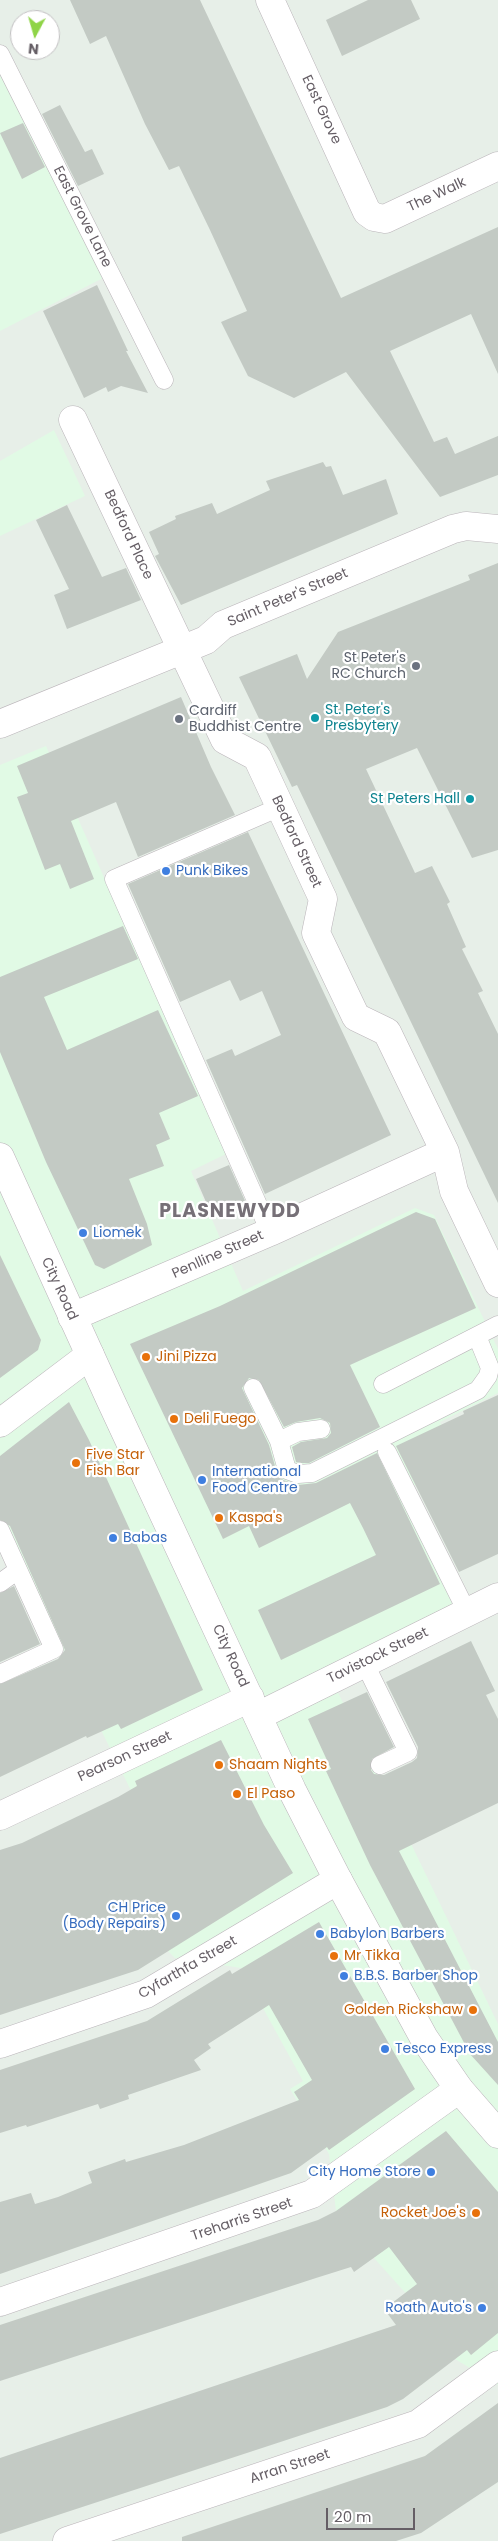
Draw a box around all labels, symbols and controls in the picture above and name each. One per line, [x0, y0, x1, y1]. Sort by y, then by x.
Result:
north arrow [10, 10, 60, 60]
text: N [27, 38, 40, 59]
street label: East Grove [298, 73, 344, 147]
street label: East Grove Lane [49, 164, 115, 270]
street label: The Walk [405, 174, 469, 216]
street label: Bedford Place [100, 488, 156, 582]
street label: Saint Peter's Street [225, 565, 351, 631]
place label: St Peter's RC Church [332, 650, 406, 682]
marker: St Peter's RC Church [410, 660, 422, 672]
place label: St. Peter's Presbytery [325, 702, 399, 734]
place label: Cardiff Buddhist Centre [189, 703, 301, 736]
marker: St. Peter's Presbytery [309, 712, 321, 724]
marker: Cardiff Buddhist Centre [173, 713, 185, 725]
place label: St Peters Hall [370, 791, 460, 807]
street label: Bedford Street [267, 793, 325, 891]
marker: St Peters Hall [464, 793, 476, 805]
place label: Punk Bikes [176, 863, 248, 879]
marker: Punk Bikes [160, 865, 172, 877]
district label: PLASNEWYDD [158, 1201, 302, 1223]
place label: Liomek [93, 1225, 142, 1241]
marker: Liomek [77, 1227, 89, 1239]
street label: Penlline Street [170, 1227, 266, 1283]
street label: City Road [37, 1255, 81, 1323]
place label: Jini Pizza [156, 1349, 217, 1365]
marker: Jini Pizza [140, 1351, 152, 1363]
place label: Deli Fuego [184, 1411, 256, 1427]
marker: Deli Fuego [168, 1413, 180, 1425]
place label: Five Star Fish Bar [86, 1447, 145, 1480]
marker: Five Star Fish Bar [70, 1457, 82, 1469]
place label: International Food Centre [212, 1464, 301, 1496]
marker: International Food Centre [196, 1474, 208, 1486]
place label: Kaspa's [229, 1510, 283, 1526]
marker: Kaspa's [213, 1512, 225, 1524]
place label: Babas [123, 1530, 167, 1546]
marker: Babas [107, 1532, 119, 1544]
street label: City Road [208, 1622, 252, 1690]
street label: Tavistock Street [325, 1624, 431, 1688]
street label: Pearson Street [75, 1728, 175, 1786]
place label: Shaam Nights [229, 1757, 327, 1773]
marker: Shaam Nights [213, 1759, 225, 1771]
place label: El Paso [247, 1786, 295, 1802]
marker: El Paso [231, 1788, 243, 1800]
place label: CH Price (Body Repairs) [63, 1900, 166, 1932]
marker: CH Price (Body Repairs) [170, 1910, 182, 1922]
place label: Babylon Barbers [330, 1926, 444, 1942]
marker: Babylon Barbers [314, 1928, 326, 1940]
street label: Cyfarthfa Street [136, 1933, 240, 2003]
place label: Mr Tikka [344, 1948, 400, 1964]
marker: Mr Tikka [328, 1950, 340, 1962]
place label: B.B.S. Barber Shop [354, 1968, 478, 1984]
marker: B.B.S. Barber Shop [338, 1970, 350, 1982]
place label: Golden Rickshaw [344, 2002, 463, 2018]
marker: Golden Rickshaw [467, 2004, 479, 2016]
place label: Tesco Express [395, 2041, 492, 2057]
marker: Tesco Express [379, 2043, 391, 2055]
place label: City Home Store [308, 2164, 421, 2180]
marker: City Home Store [425, 2166, 437, 2178]
street label: Treharris Street [189, 2195, 295, 2245]
place label: Rocket Joe's [381, 2205, 466, 2221]
marker: Rocket Joe's [470, 2207, 482, 2219]
place label: Roath Auto's [385, 2300, 472, 2316]
marker: Roath Auto's [476, 2302, 488, 2314]
street label: Arran Street [248, 2446, 332, 2488]
scale bar [328, 2498, 417, 2530]
text: 20 m [334, 2506, 372, 2527]

